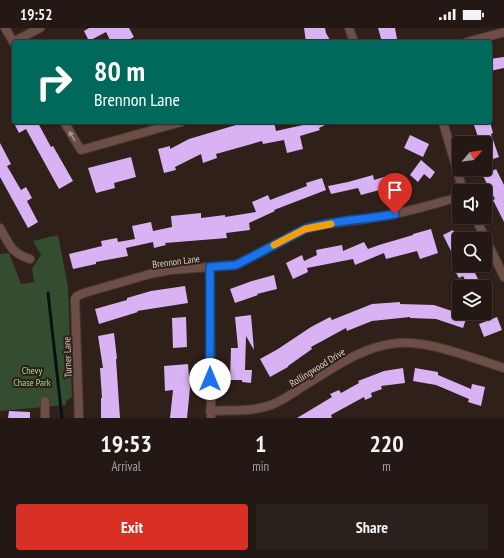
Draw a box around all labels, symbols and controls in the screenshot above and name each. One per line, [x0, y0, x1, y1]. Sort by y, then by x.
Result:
text: 19:52 [20, 5, 52, 24]
text: 80 m [94, 52, 145, 89]
icon: right [28, 56, 80, 108]
text: Brennon Lane [94, 88, 180, 111]
one-way arrow [69, 130, 76, 142]
north arrow [452, 136, 492, 176]
map controls [452, 136, 492, 320]
pin [378, 173, 412, 214]
icon: arrive [384, 179, 406, 201]
button: sound [452, 184, 492, 224]
button: search [452, 232, 492, 272]
street label: Brennon Lane [152, 252, 201, 271]
button: layers [452, 280, 492, 320]
street label: Turner Lane [60, 336, 75, 378]
street label: Rollingwood Drive [287, 345, 348, 390]
position arrow [189, 358, 231, 400]
park label: Chevy Chase Park [13, 364, 51, 389]
text: 19:53 [100, 428, 152, 459]
text: 1 [255, 428, 266, 459]
text: 220 [369, 428, 404, 459]
text: Arrival [111, 458, 141, 475]
text: min [252, 458, 269, 475]
text: m [382, 458, 391, 475]
button: Exit [16, 504, 248, 550]
button: Share [256, 504, 488, 550]

